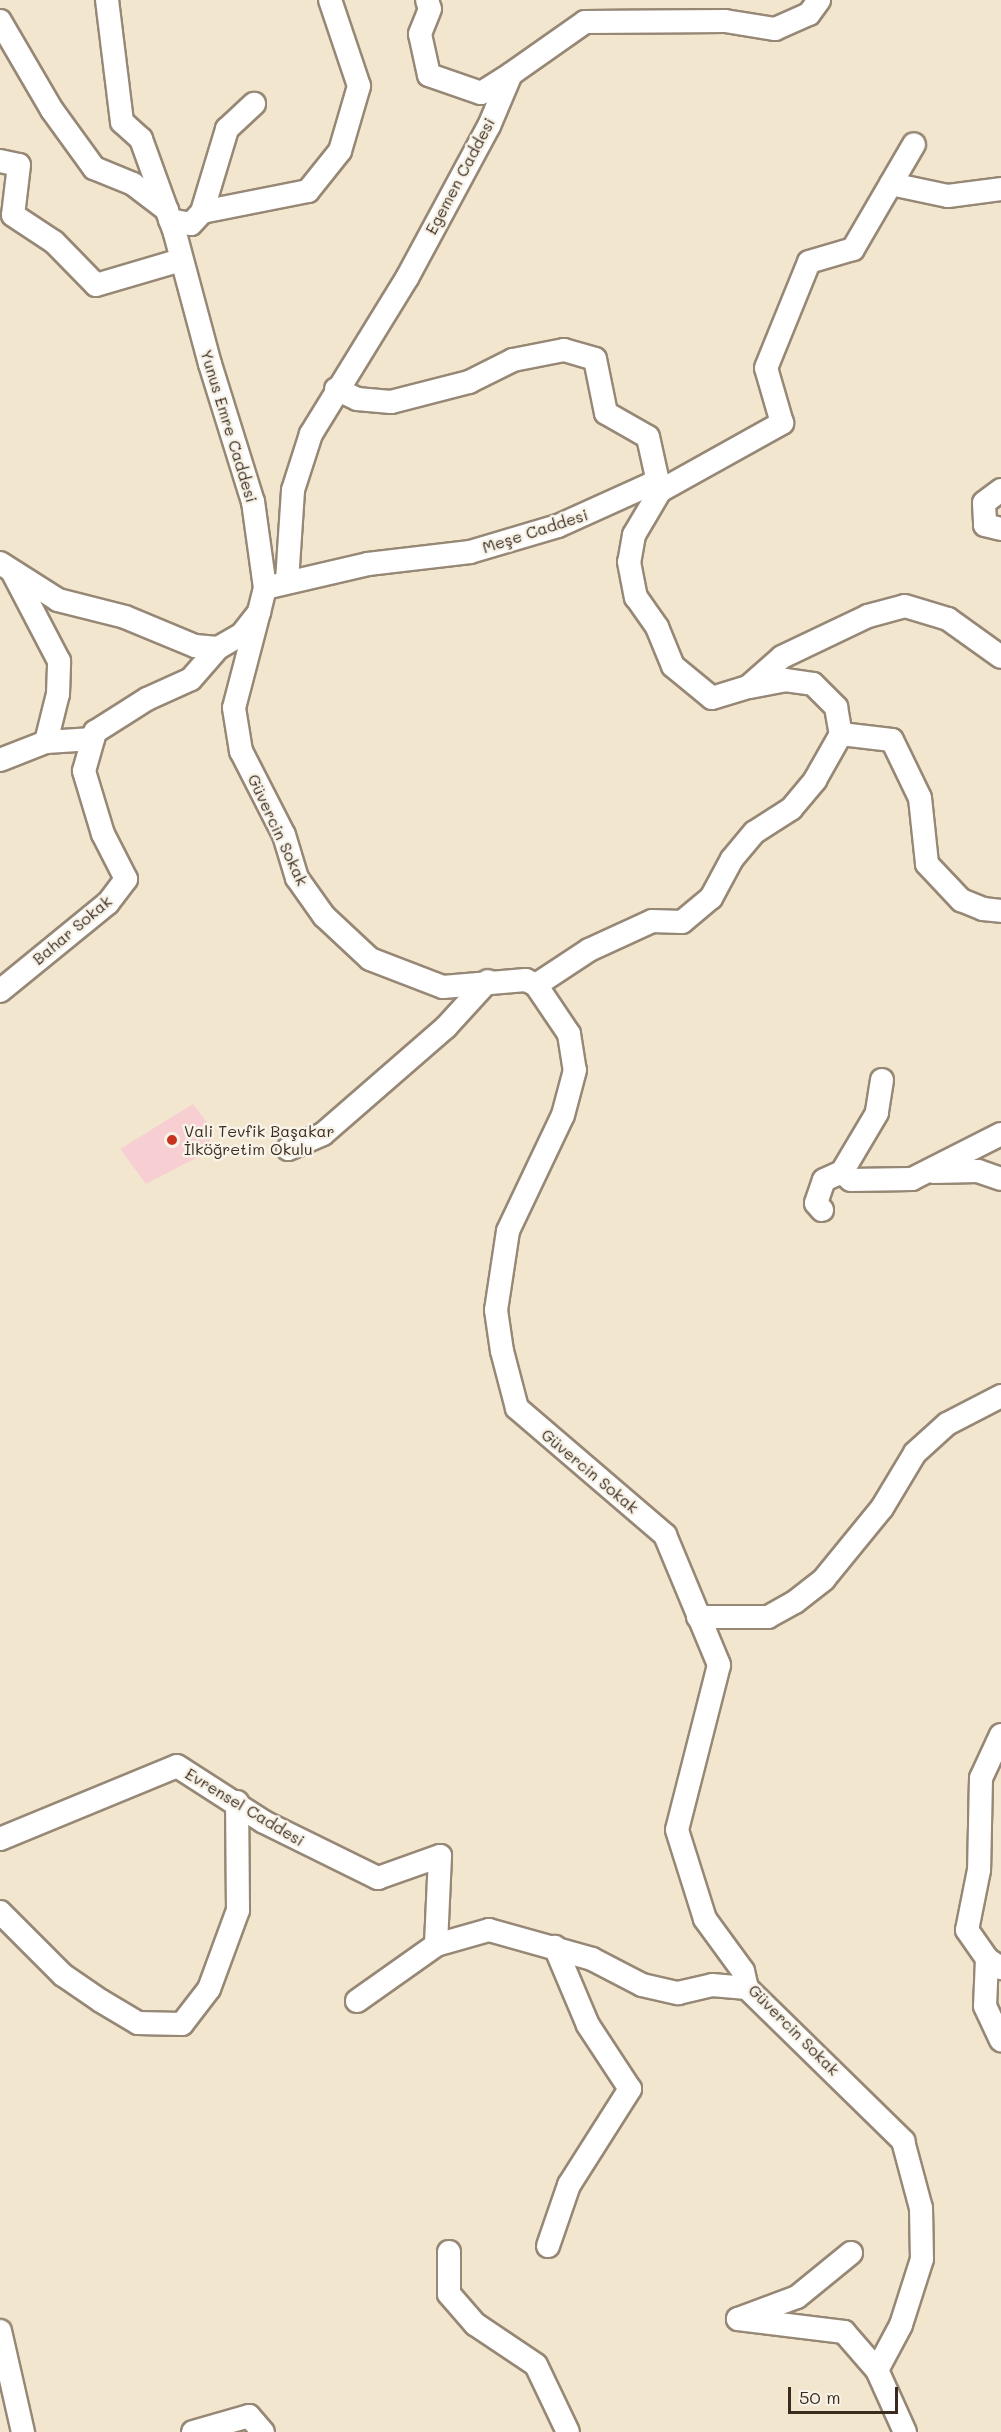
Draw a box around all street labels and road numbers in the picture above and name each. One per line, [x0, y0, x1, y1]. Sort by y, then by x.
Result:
street label: Egemen Caddesi [421, 114, 499, 238]
street label: Yunus Emre Caddesi [197, 347, 261, 505]
street label: Meşe Caddesi [480, 505, 590, 557]
street label: Güvercin Sokak [244, 771, 312, 889]
street label: Bahar Sokak [28, 891, 116, 969]
street label: Güvercin Sokak [538, 1425, 642, 1517]
street label: Evrensel Caddesi [182, 1764, 308, 1850]
street label: Güvercin Sokak [745, 1981, 843, 2079]

